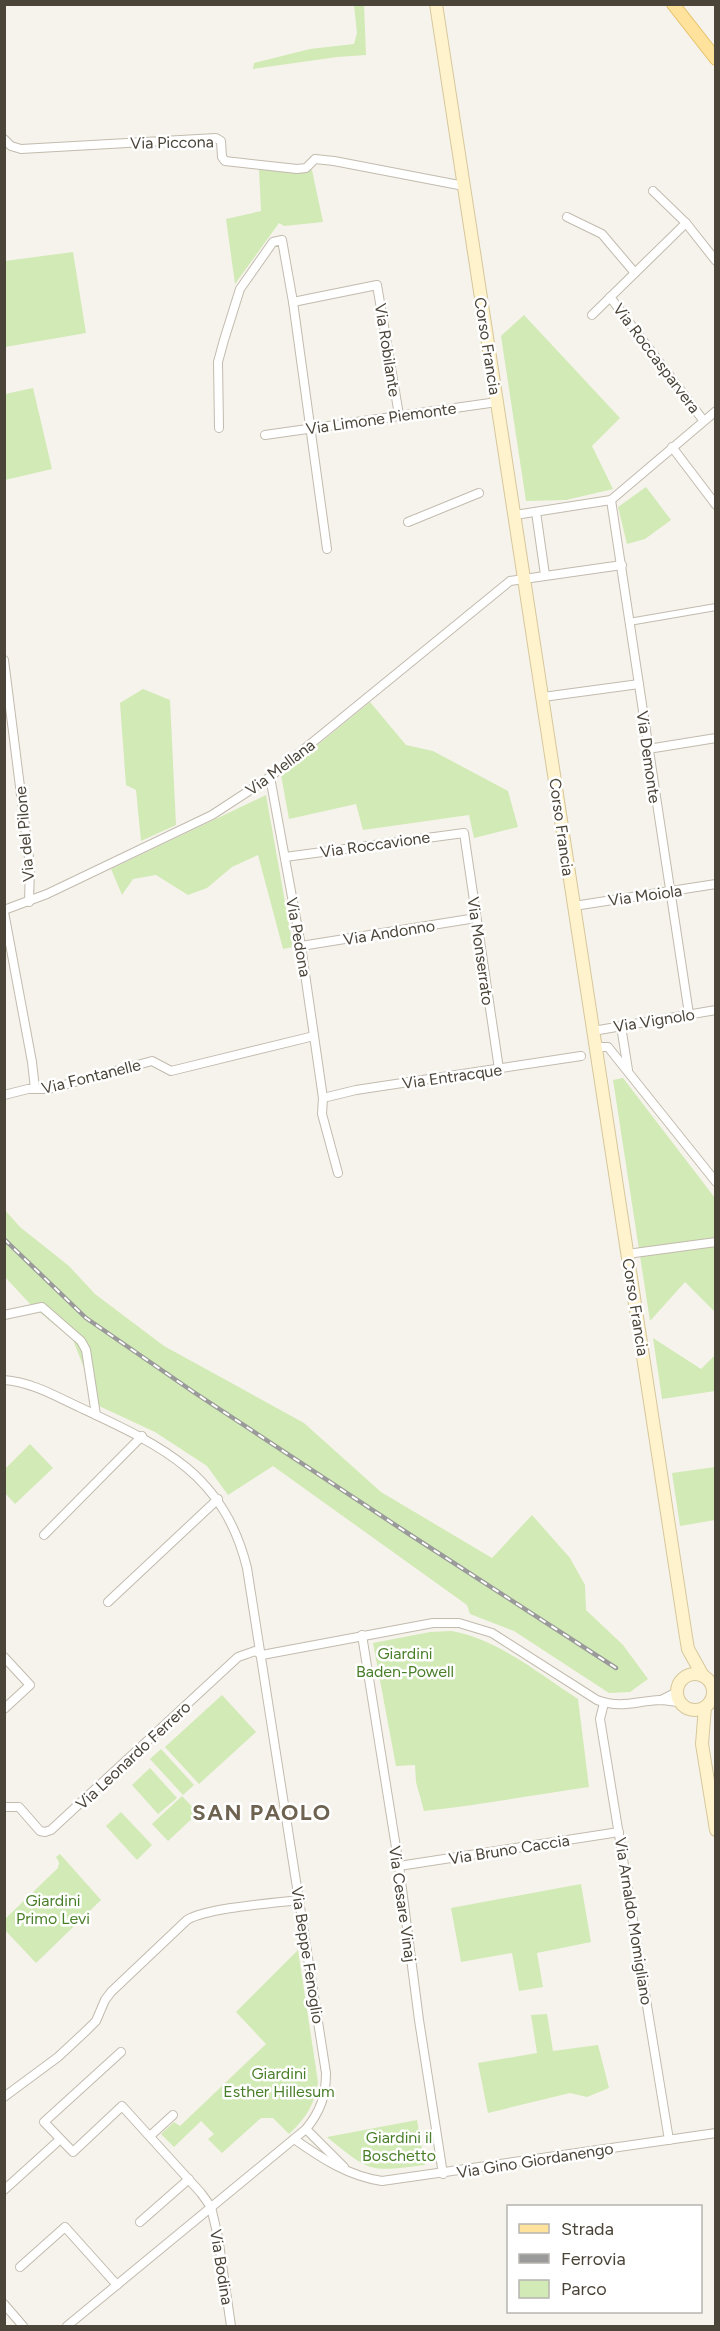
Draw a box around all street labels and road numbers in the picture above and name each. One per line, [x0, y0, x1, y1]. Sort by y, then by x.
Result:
street label: Via Piccona [130, 132, 214, 153]
street label: Corso Francia [470, 296, 505, 396]
street label: Via Roccasparvera [609, 300, 704, 417]
street label: Via Robilante [371, 302, 404, 399]
street label: Via Limone Piemonte [305, 398, 458, 438]
street label: Via Demonte [633, 710, 664, 805]
street label: Via Mellana [242, 735, 319, 800]
street label: Corso Francia [545, 777, 578, 877]
street label: Via del Pilone [11, 785, 38, 883]
street label: Via Roccavione [319, 827, 431, 862]
street label: Via Moiola [607, 881, 683, 910]
street label: Via Pedona [282, 896, 315, 978]
street label: Via Monserrato [464, 896, 498, 1006]
street label: Via Andonno [342, 916, 436, 949]
street label: Via Vignolo [612, 1005, 696, 1036]
street label: Via Fontanelle [40, 1055, 143, 1098]
street label: Via Entracque [401, 1060, 503, 1093]
street label: Corso Francia [618, 1257, 653, 1357]
street label: Via Leonardo Ferrero [72, 1697, 195, 1813]
street label: Via Bruno Caccia [447, 1831, 571, 1868]
street label: Via Arnaldo Momigliano [611, 1836, 656, 2006]
street label: Via Cesare Vinaj [385, 1845, 420, 1963]
street label: Via Beppe Fenoglio [287, 1885, 328, 2025]
street label: Via Gino Giordanengo [455, 2139, 615, 2182]
street label: Via Bodina [206, 2228, 237, 2306]

